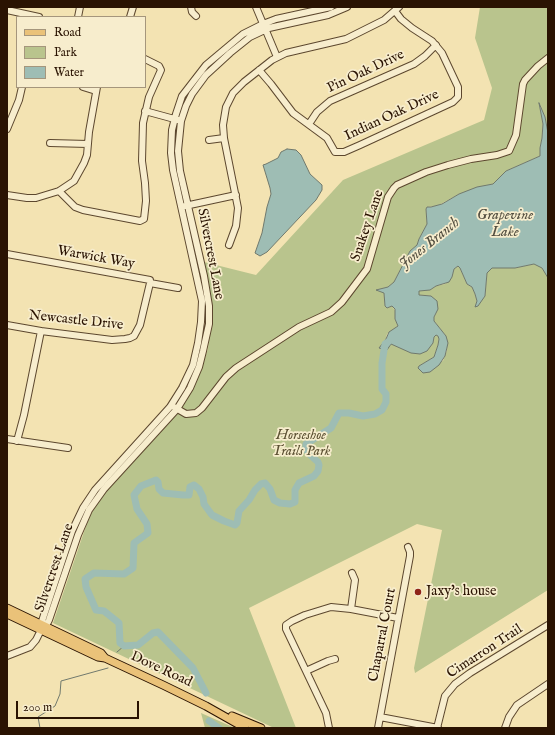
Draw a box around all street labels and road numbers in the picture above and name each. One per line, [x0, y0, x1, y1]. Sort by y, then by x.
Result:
street label: Pin Oak Drive [325, 47, 407, 97]
street label: Indian Oak Drive [342, 87, 442, 145]
street label: Snakey Lane [348, 188, 388, 264]
street label: Silvercrest Lane [193, 207, 227, 301]
street label: Warwick Way [56, 243, 136, 273]
street label: Newcastle Drive [28, 308, 124, 334]
street label: Silvercrest Lane [32, 522, 78, 614]
street label: Chaparral Court [366, 587, 400, 683]
street label: Cimarron Trail [444, 621, 526, 683]
street label: Dove Road [128, 648, 194, 692]

